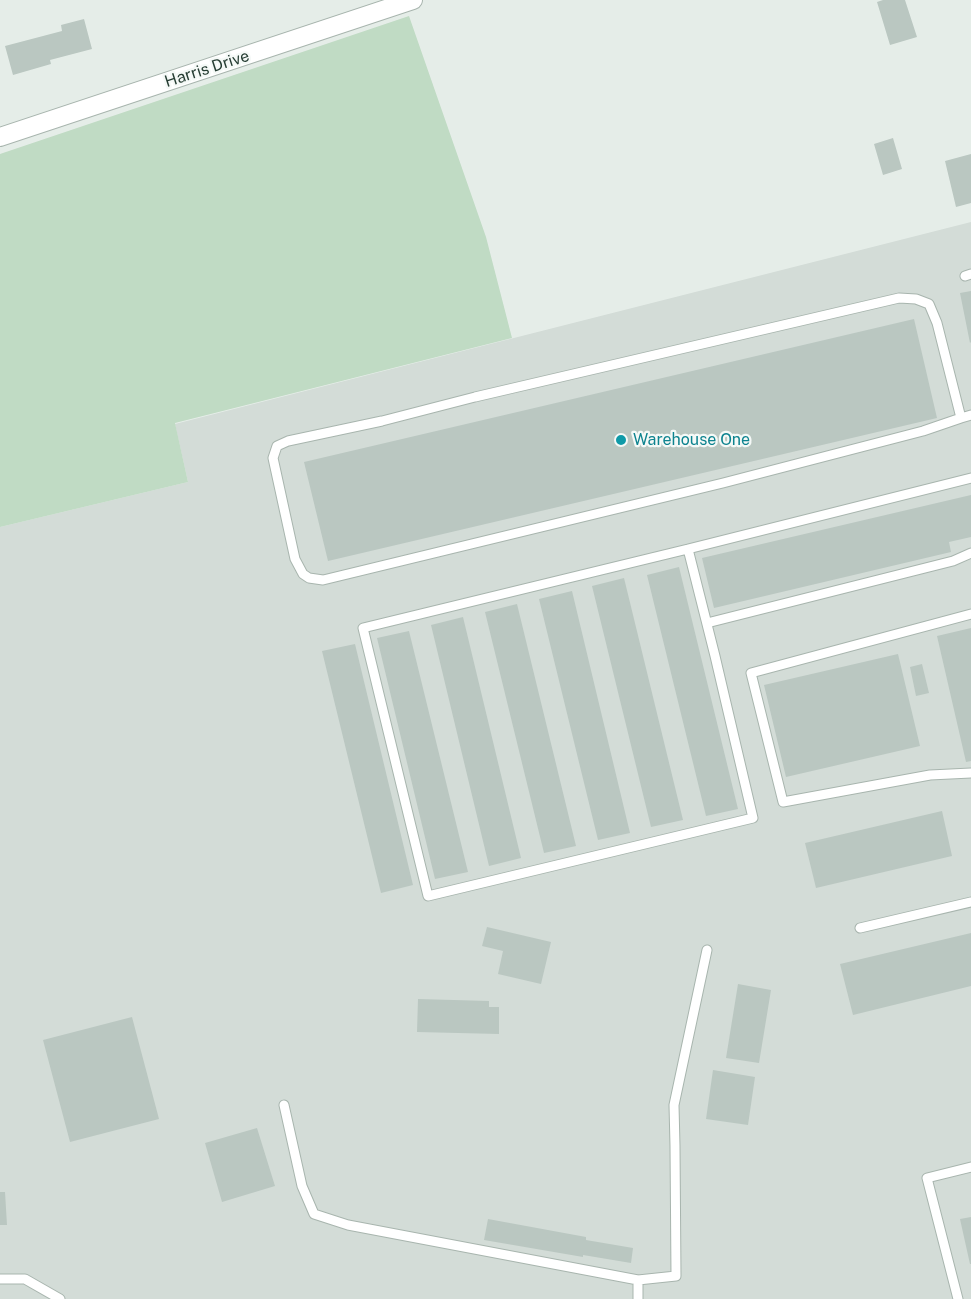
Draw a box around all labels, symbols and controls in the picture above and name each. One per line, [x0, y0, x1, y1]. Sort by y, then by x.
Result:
street label: Harris Drive [162, 46, 252, 92]
place label: Warehouse One [633, 430, 750, 450]
marker: Warehouse One [614, 433, 628, 447]

